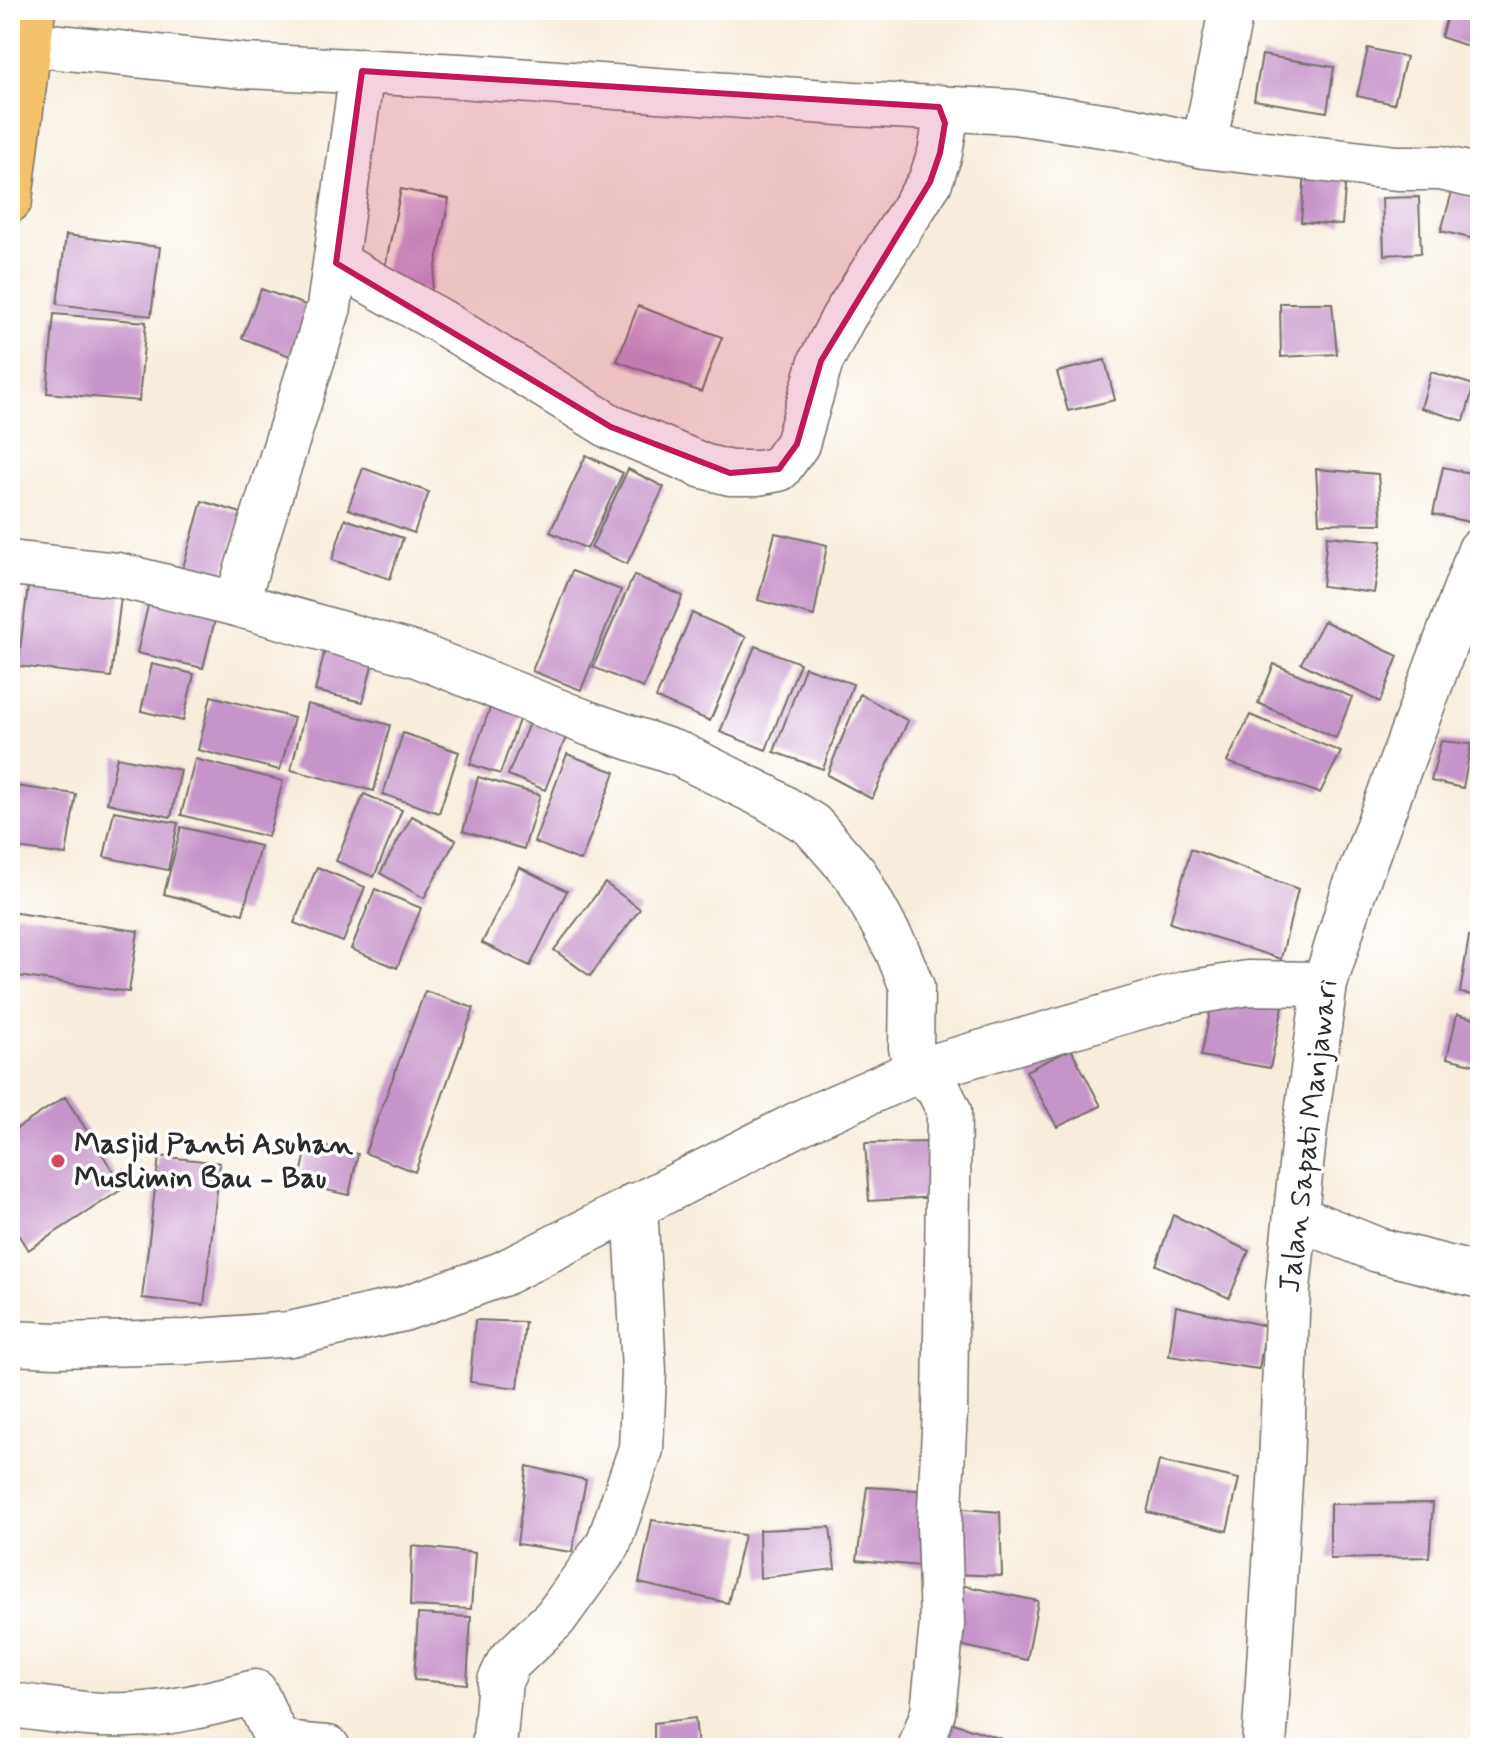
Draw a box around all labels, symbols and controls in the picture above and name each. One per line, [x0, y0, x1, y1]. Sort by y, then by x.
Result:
street label: Jalan Sapati Manjawari [1270, 977, 1348, 1295]
place label: Masjid Panti Asuhan Muslimin Bau - Bau [74, 1125, 353, 1198]
marker: Masjid Panti Asuhan Muslimin Bau - Bau [49, 1152, 67, 1170]

